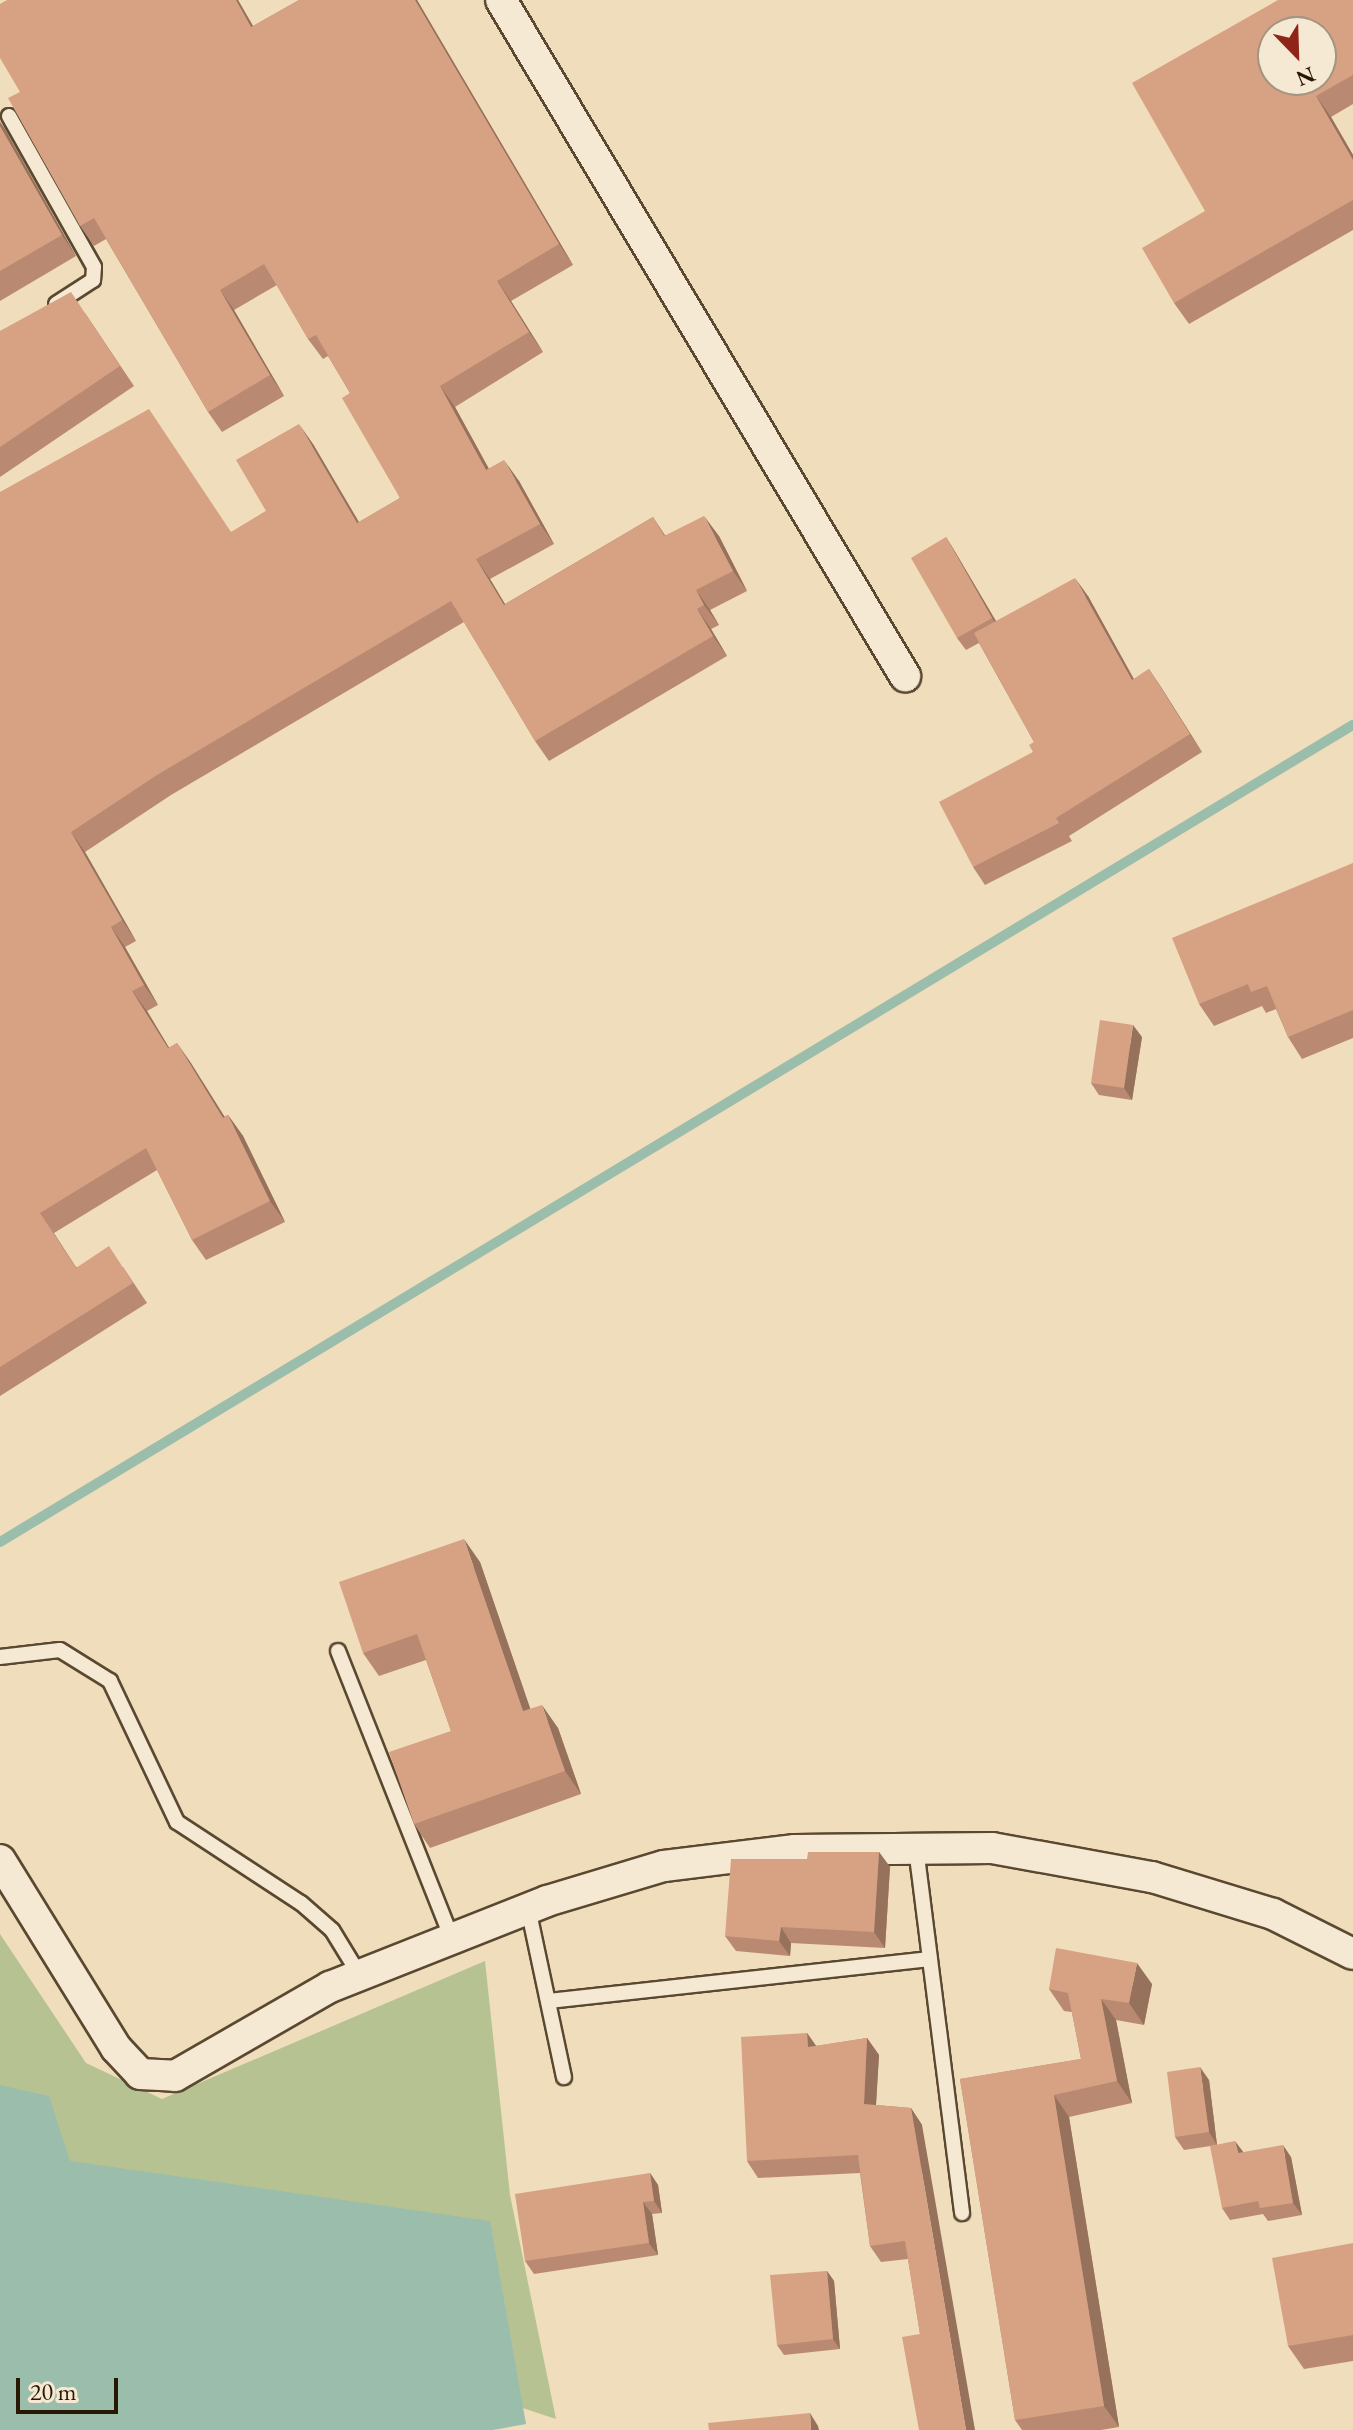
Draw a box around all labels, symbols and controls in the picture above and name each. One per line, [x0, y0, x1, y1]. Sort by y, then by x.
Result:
north arrow [1257, 16, 1337, 96]
text: N [1292, 60, 1320, 94]
scale bar [20, 2362, 122, 2412]
text: 20 m [30, 2376, 77, 2407]

